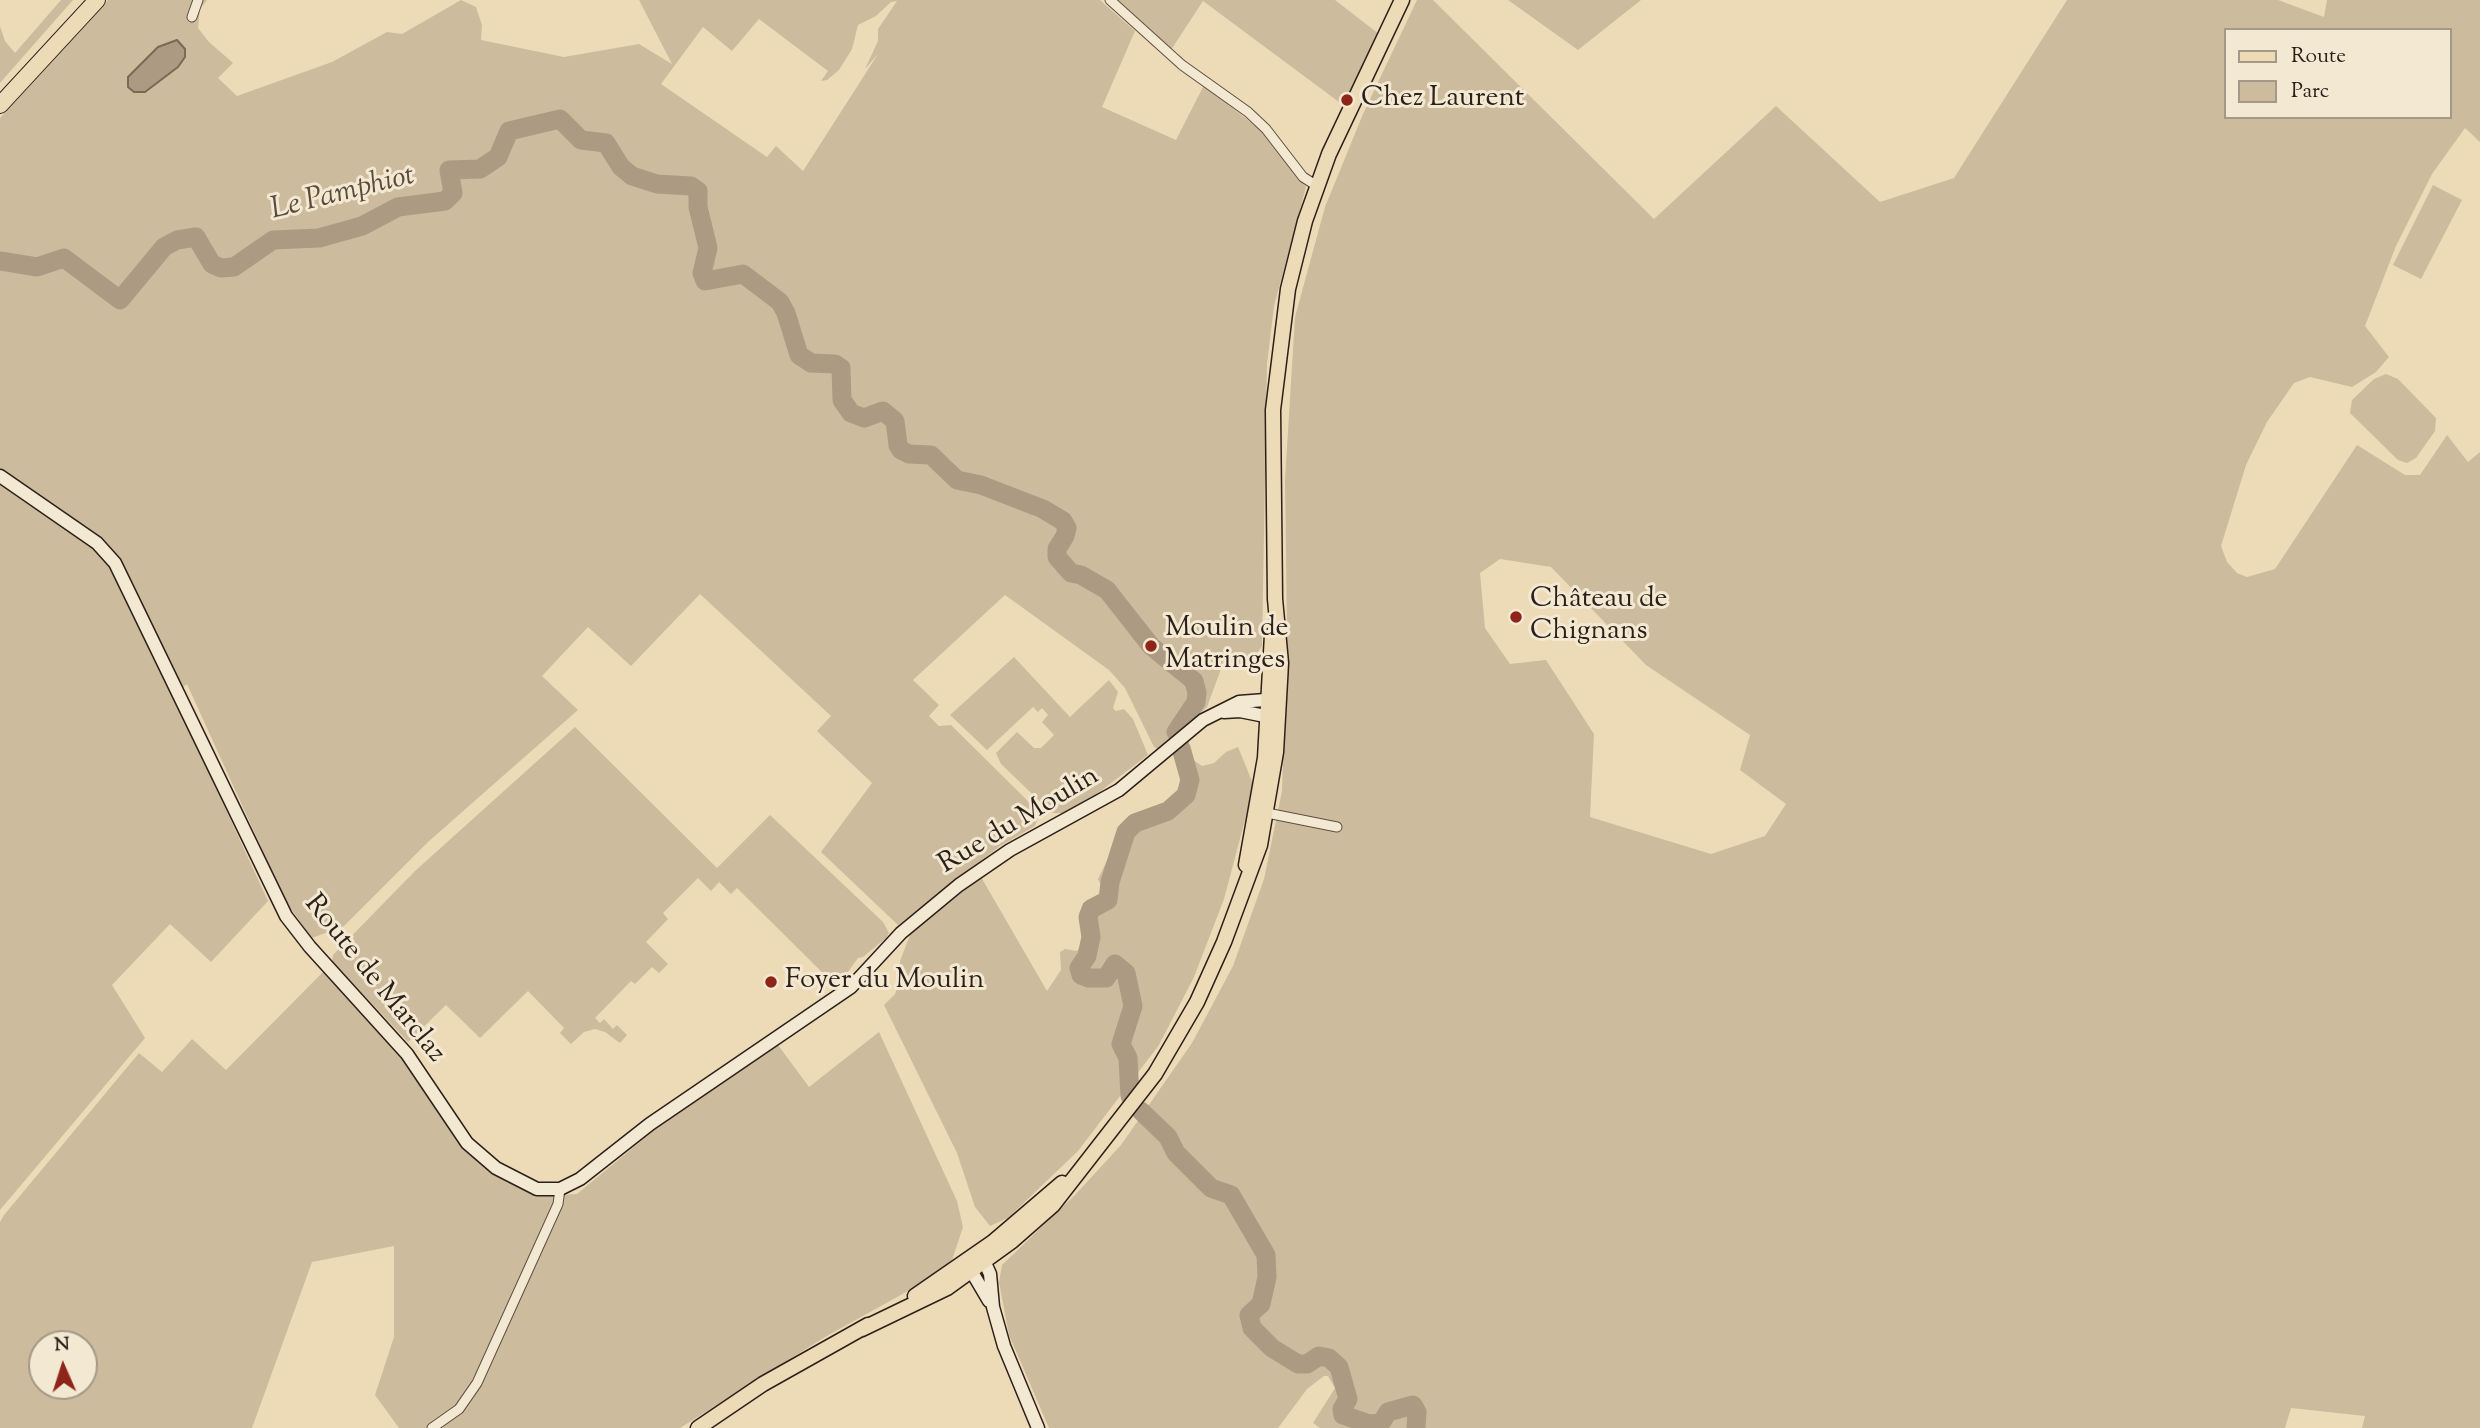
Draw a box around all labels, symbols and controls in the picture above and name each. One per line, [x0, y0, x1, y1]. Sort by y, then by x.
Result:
legend [2224, 28, 2452, 119]
text: Route [2291, 42, 2346, 72]
text: Parc [2291, 77, 2329, 107]
place label: Chez Laurent [1361, 83, 1524, 117]
marker: Chez Laurent [1339, 92, 1355, 108]
water label: Le Pamphiot [267, 160, 419, 230]
place label: Château de Chignans [1530, 584, 1667, 650]
marker: Château de Chignans [1508, 609, 1524, 625]
place label: Moulin de Matringes [1165, 613, 1289, 679]
marker: Moulin de Matringes [1143, 638, 1159, 654]
street label: Rue du Moulin [934, 761, 1106, 883]
street label: Route de Marclaz [295, 889, 451, 1071]
place label: Foyer du Moulin [785, 965, 984, 999]
marker: Foyer du Moulin [763, 974, 779, 990]
north arrow [28, 1330, 98, 1400]
text: N [54, 1332, 70, 1359]

